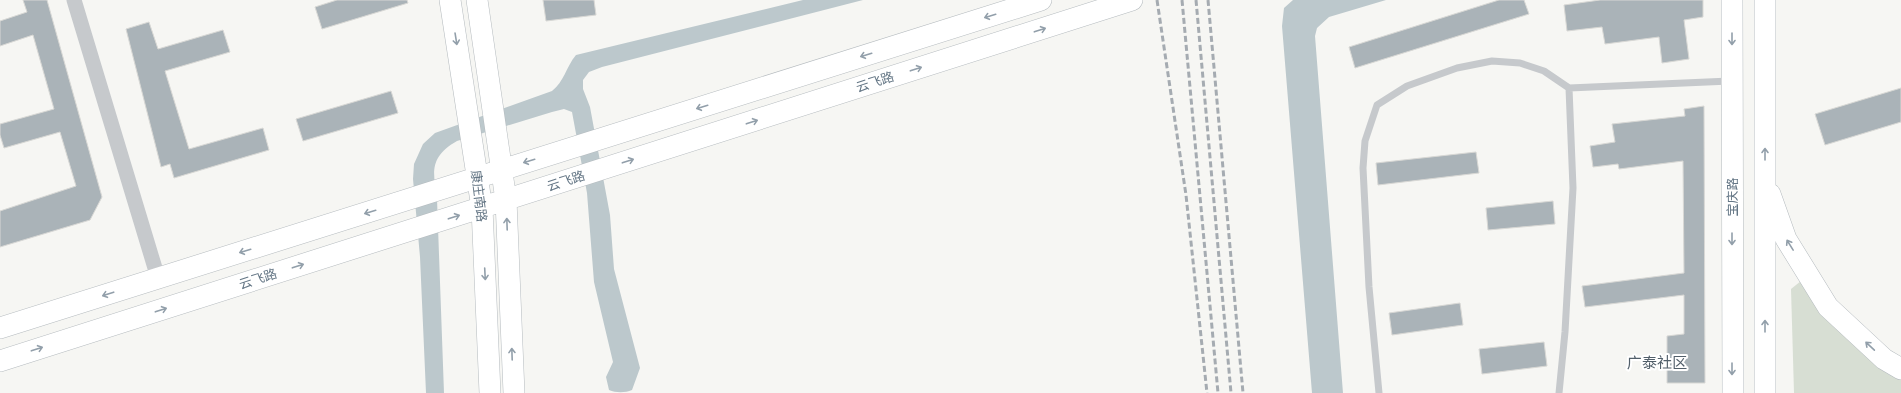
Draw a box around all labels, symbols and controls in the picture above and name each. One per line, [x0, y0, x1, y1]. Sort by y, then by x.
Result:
one-way arrow [984, 13, 997, 20]
one-way arrow [1033, 26, 1046, 33]
one-way arrow [452, 32, 460, 45]
one-way arrow [1728, 32, 1736, 45]
one-way arrow [860, 52, 873, 59]
one-way arrow [909, 65, 922, 72]
street label: 云飞路 [854, 69, 896, 95]
one-way arrow [696, 103, 708, 111]
one-way arrow [745, 118, 758, 125]
one-way arrow [1761, 148, 1769, 161]
one-way arrow [622, 157, 634, 165]
one-way arrow [523, 158, 536, 165]
street label: 云飞路 [545, 168, 587, 194]
street label: 康庄南路 [468, 169, 490, 223]
street label: 宝庆路 [1725, 177, 1740, 217]
one-way arrow [363, 209, 376, 216]
one-way arrow [447, 213, 460, 220]
one-way arrow [503, 218, 511, 231]
one-way arrow [1728, 232, 1736, 245]
one-way arrow [1785, 239, 1793, 251]
one-way arrow [239, 248, 252, 255]
one-way arrow [292, 262, 304, 270]
street label: 云飞路 [237, 266, 279, 292]
one-way arrow [481, 267, 488, 280]
one-way arrow [102, 291, 115, 298]
one-way arrow [154, 306, 167, 313]
one-way arrow [1761, 320, 1769, 333]
one-way arrow [1865, 341, 1875, 350]
one-way arrow [31, 345, 44, 352]
one-way arrow [508, 348, 516, 361]
district label: 广泰社区 [1627, 354, 1687, 372]
one-way arrow [1728, 362, 1736, 375]

